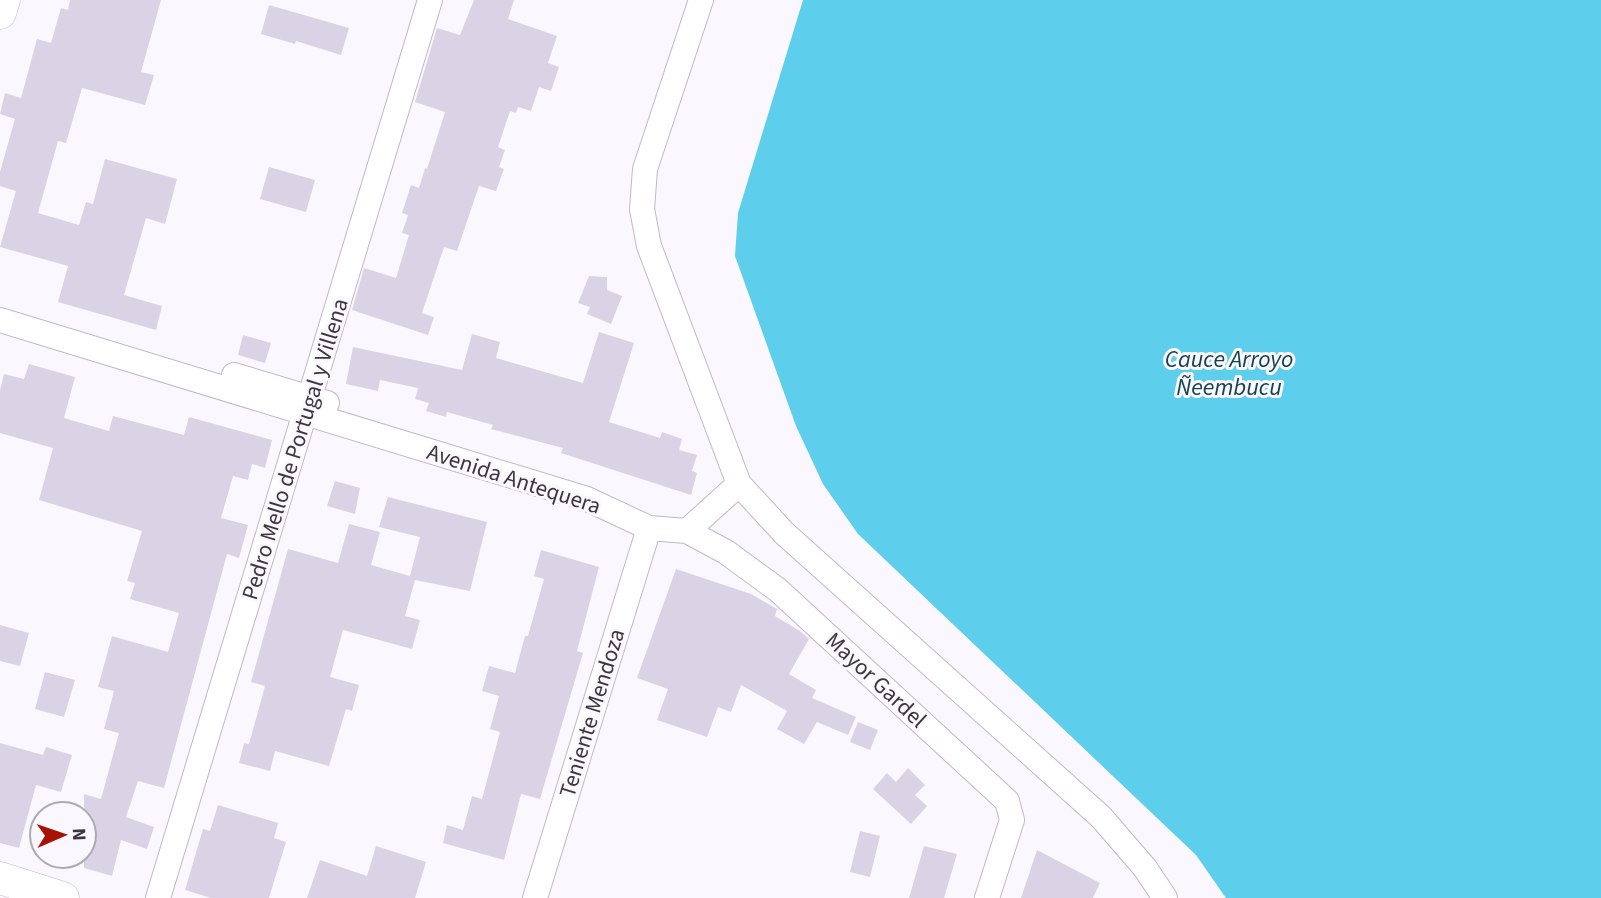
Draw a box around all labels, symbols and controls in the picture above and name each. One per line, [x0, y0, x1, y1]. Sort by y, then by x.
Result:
street label: Pedro Mello de Portugal y Villena [233, 294, 357, 604]
water label: Cauce Arroyo Ñeembucu [1165, 342, 1293, 405]
street label: Avenida Antequera [423, 435, 605, 523]
street label: Mayor Gardel [818, 624, 934, 736]
street label: Teniente Mendoza [551, 625, 633, 801]
north arrow [28, 800, 98, 870]
text: N [65, 828, 92, 841]

